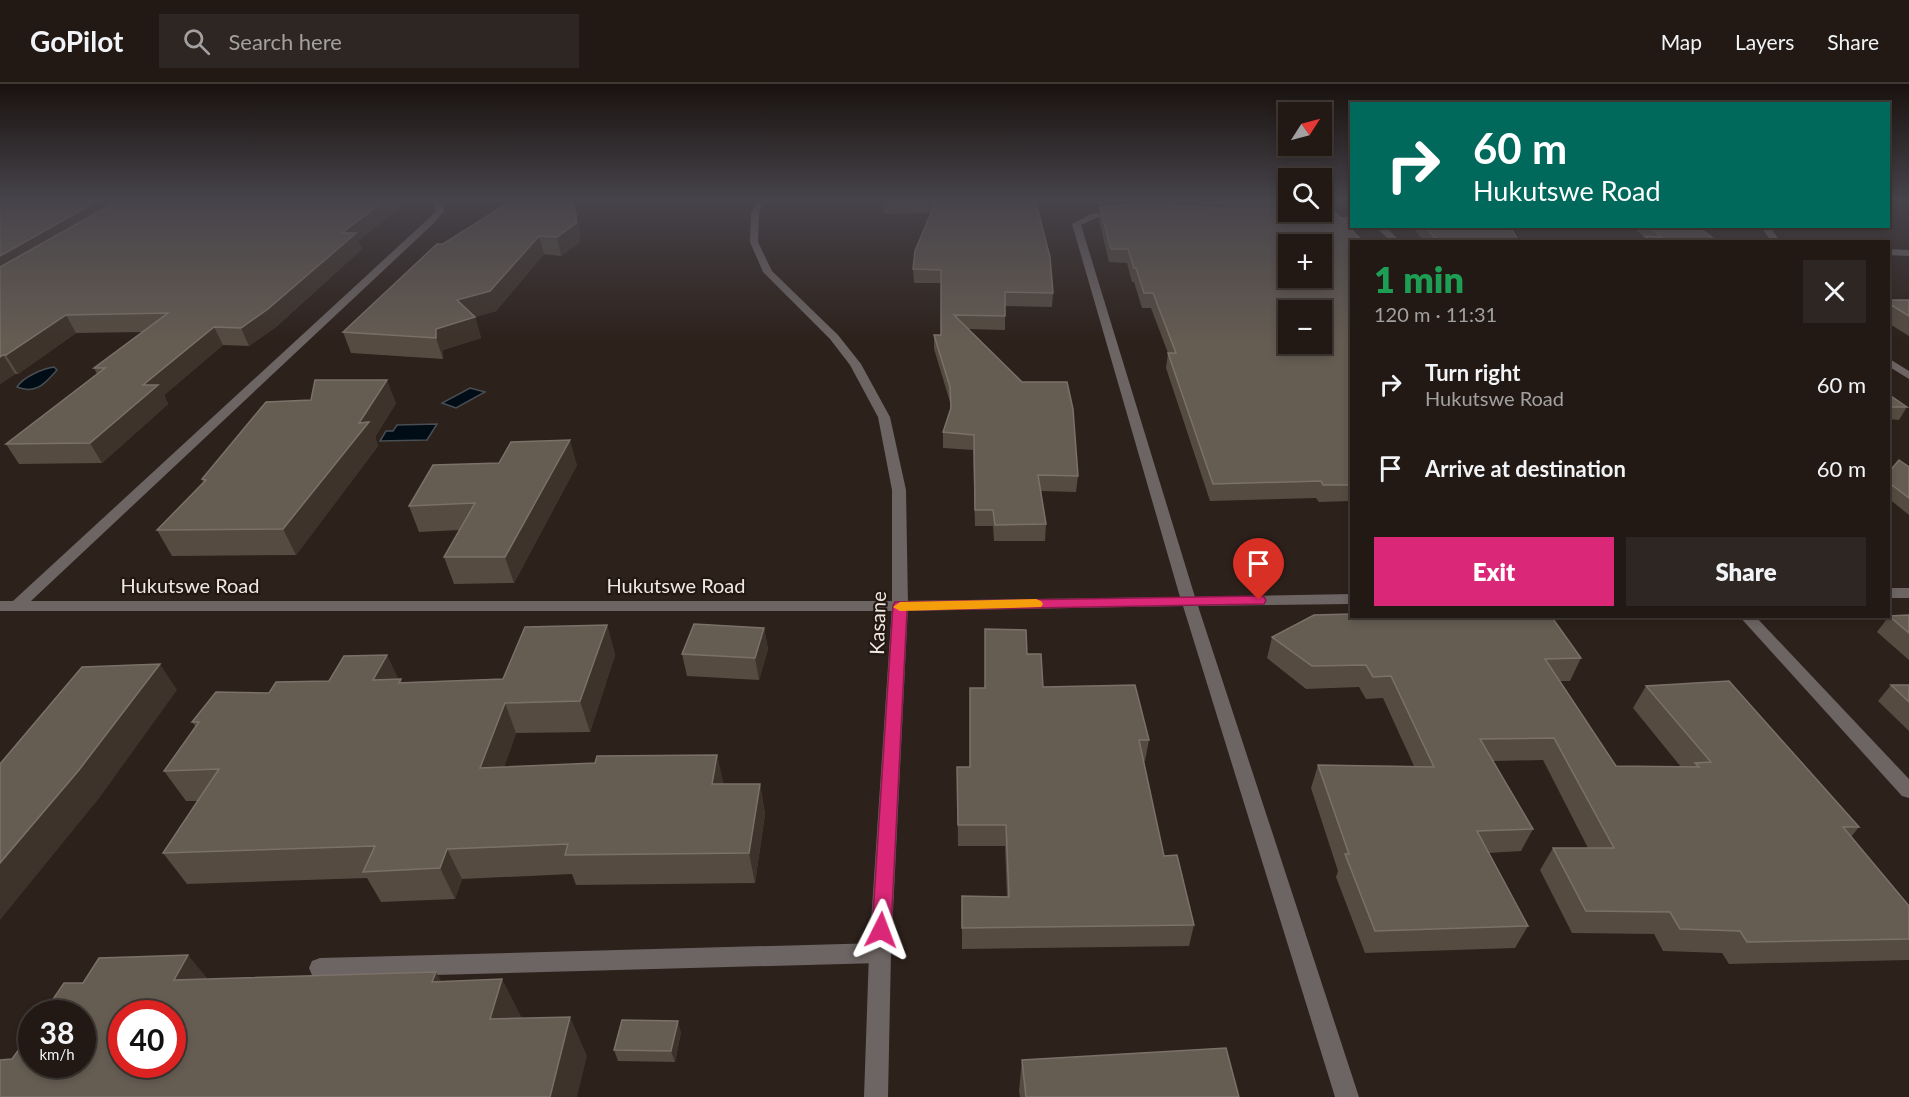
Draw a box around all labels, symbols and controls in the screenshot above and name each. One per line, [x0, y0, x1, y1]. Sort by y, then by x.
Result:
search box [159, 14, 579, 68]
text: GoPilot [30, 24, 123, 58]
icon: search [180, 25, 213, 58]
text: Search here [228, 28, 342, 55]
text: Map [1661, 29, 1702, 54]
text: Layers [1735, 29, 1794, 54]
text: Share [1827, 29, 1879, 54]
north arrow [1278, 102, 1332, 156]
map controls [1278, 102, 1332, 354]
text: 60 m [1473, 123, 1567, 173]
icon: right [1374, 126, 1452, 204]
button: search [1278, 168, 1332, 222]
text: Hukutswe Road [1473, 174, 1661, 207]
button: + [1278, 234, 1332, 288]
text: 1 min [1374, 257, 1464, 301]
button: close [1803, 260, 1866, 323]
button: − [1278, 300, 1332, 354]
text: 120 m · 11:31 [1374, 302, 1497, 326]
text: Turn right [1425, 359, 1520, 386]
icon: right [1374, 368, 1407, 401]
text: 60 m [1817, 371, 1866, 398]
text: Hukutswe Road [1425, 386, 1564, 410]
icon: arrive [1374, 452, 1407, 485]
text: Arrive at destination [1425, 455, 1626, 482]
text: 60 m [1817, 455, 1866, 482]
button: Exit [1374, 537, 1614, 606]
button: Share [1626, 537, 1866, 606]
pin [1233, 538, 1284, 600]
icon: arrive [1242, 547, 1275, 580]
street label: Hukutswe Road [121, 573, 260, 597]
street label: Hukutswe Road [607, 573, 746, 597]
street label: Kasane [864, 591, 890, 655]
position arrow [849, 898, 913, 962]
speed limit sign: 40 [108, 1000, 186, 1078]
text: 38 [40, 1014, 74, 1050]
text: km/h [39, 1045, 75, 1063]

